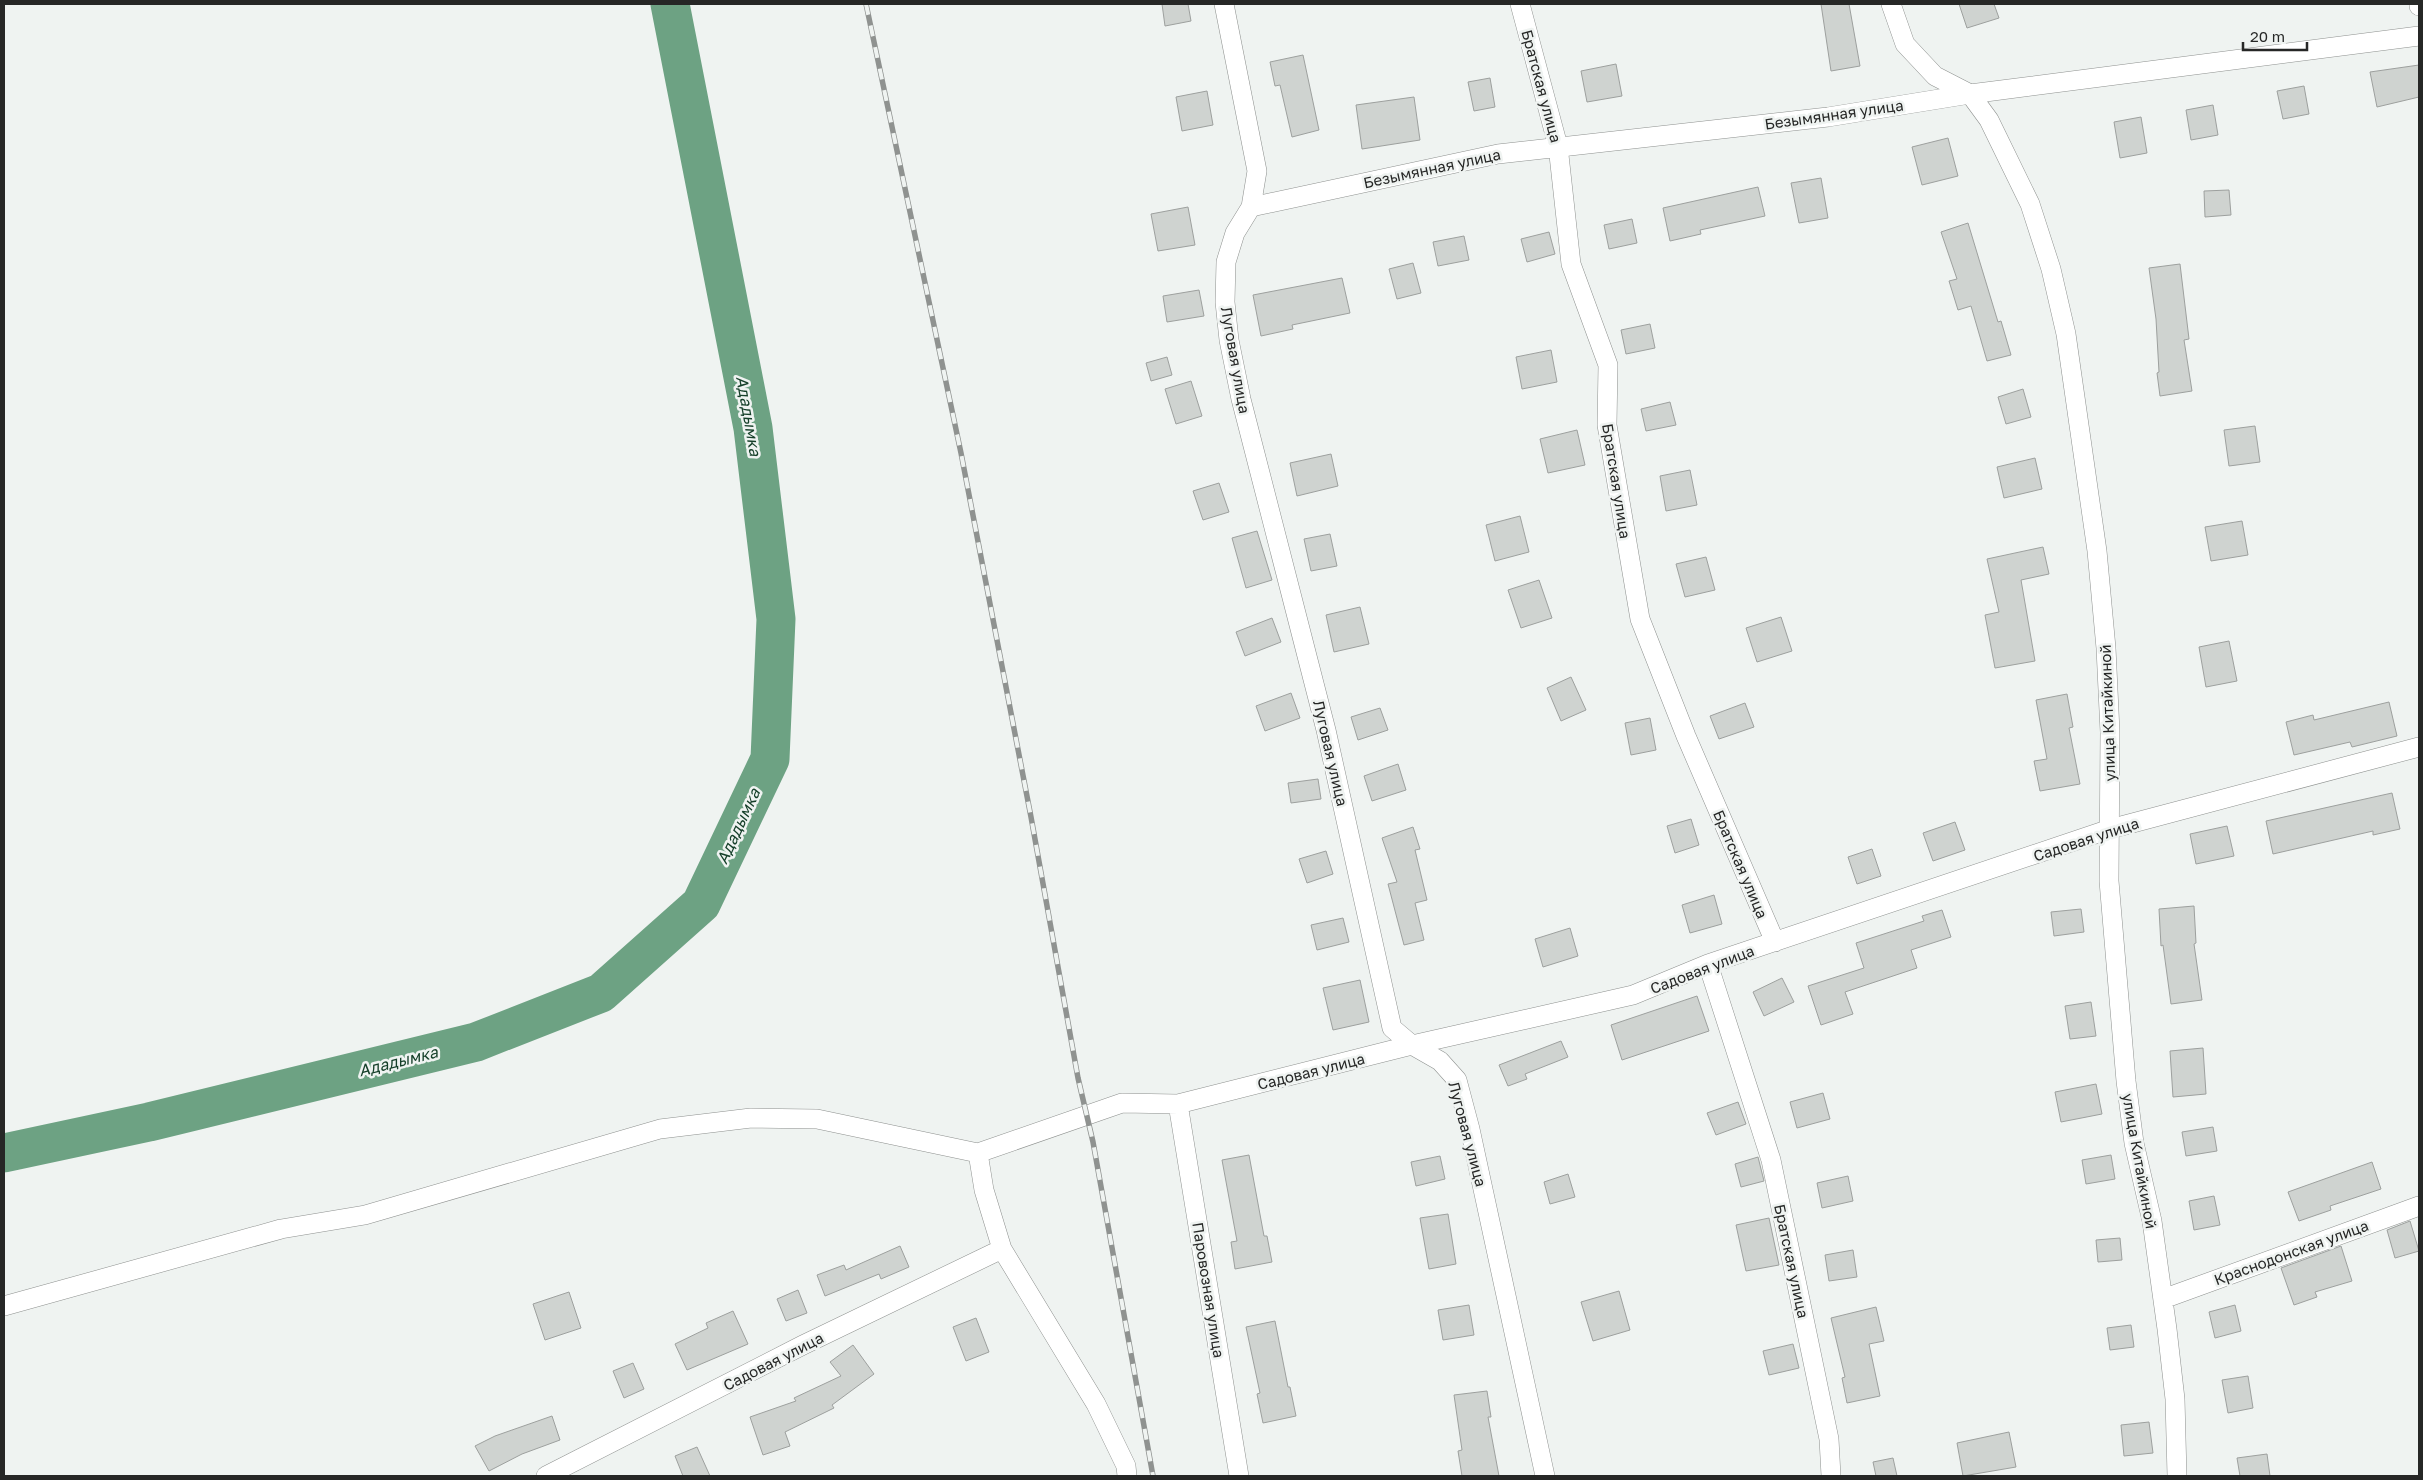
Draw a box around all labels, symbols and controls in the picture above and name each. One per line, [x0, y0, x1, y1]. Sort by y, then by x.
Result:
scale bar [2243, 20, 2307, 52]
text: 20 m [2250, 27, 2285, 45]
street label: Братская улица [1518, 28, 1566, 144]
street label: Безымянная улица [1763, 95, 1905, 133]
street label: Безымянная улица [1362, 145, 1502, 191]
street label: Луговая улица [1218, 305, 1254, 415]
water label: Ададымка [732, 374, 766, 459]
street label: Братская улица [1599, 422, 1635, 540]
street label: улица Китайкиной [2096, 644, 2118, 782]
street label: Луговая улица [1310, 698, 1352, 808]
water label: Ададымка [712, 784, 765, 867]
street label: Братская улица [1710, 807, 1772, 921]
street label: Садовая улица [2031, 813, 2141, 865]
street label: Садовая улица [1647, 941, 1757, 997]
water label: Ададымка [356, 1041, 441, 1080]
street label: Садовая улица [1255, 1049, 1367, 1093]
street label: Луговая улица [1445, 1079, 1491, 1189]
street label: улица Китайкиной [2119, 1092, 2161, 1230]
street label: Братская улица [1771, 1202, 1813, 1320]
street label: Краснодонская улица [2211, 1216, 2371, 1288]
street label: Паровозная улица [1189, 1221, 1229, 1359]
street label: Садовая улица [720, 1328, 826, 1394]

